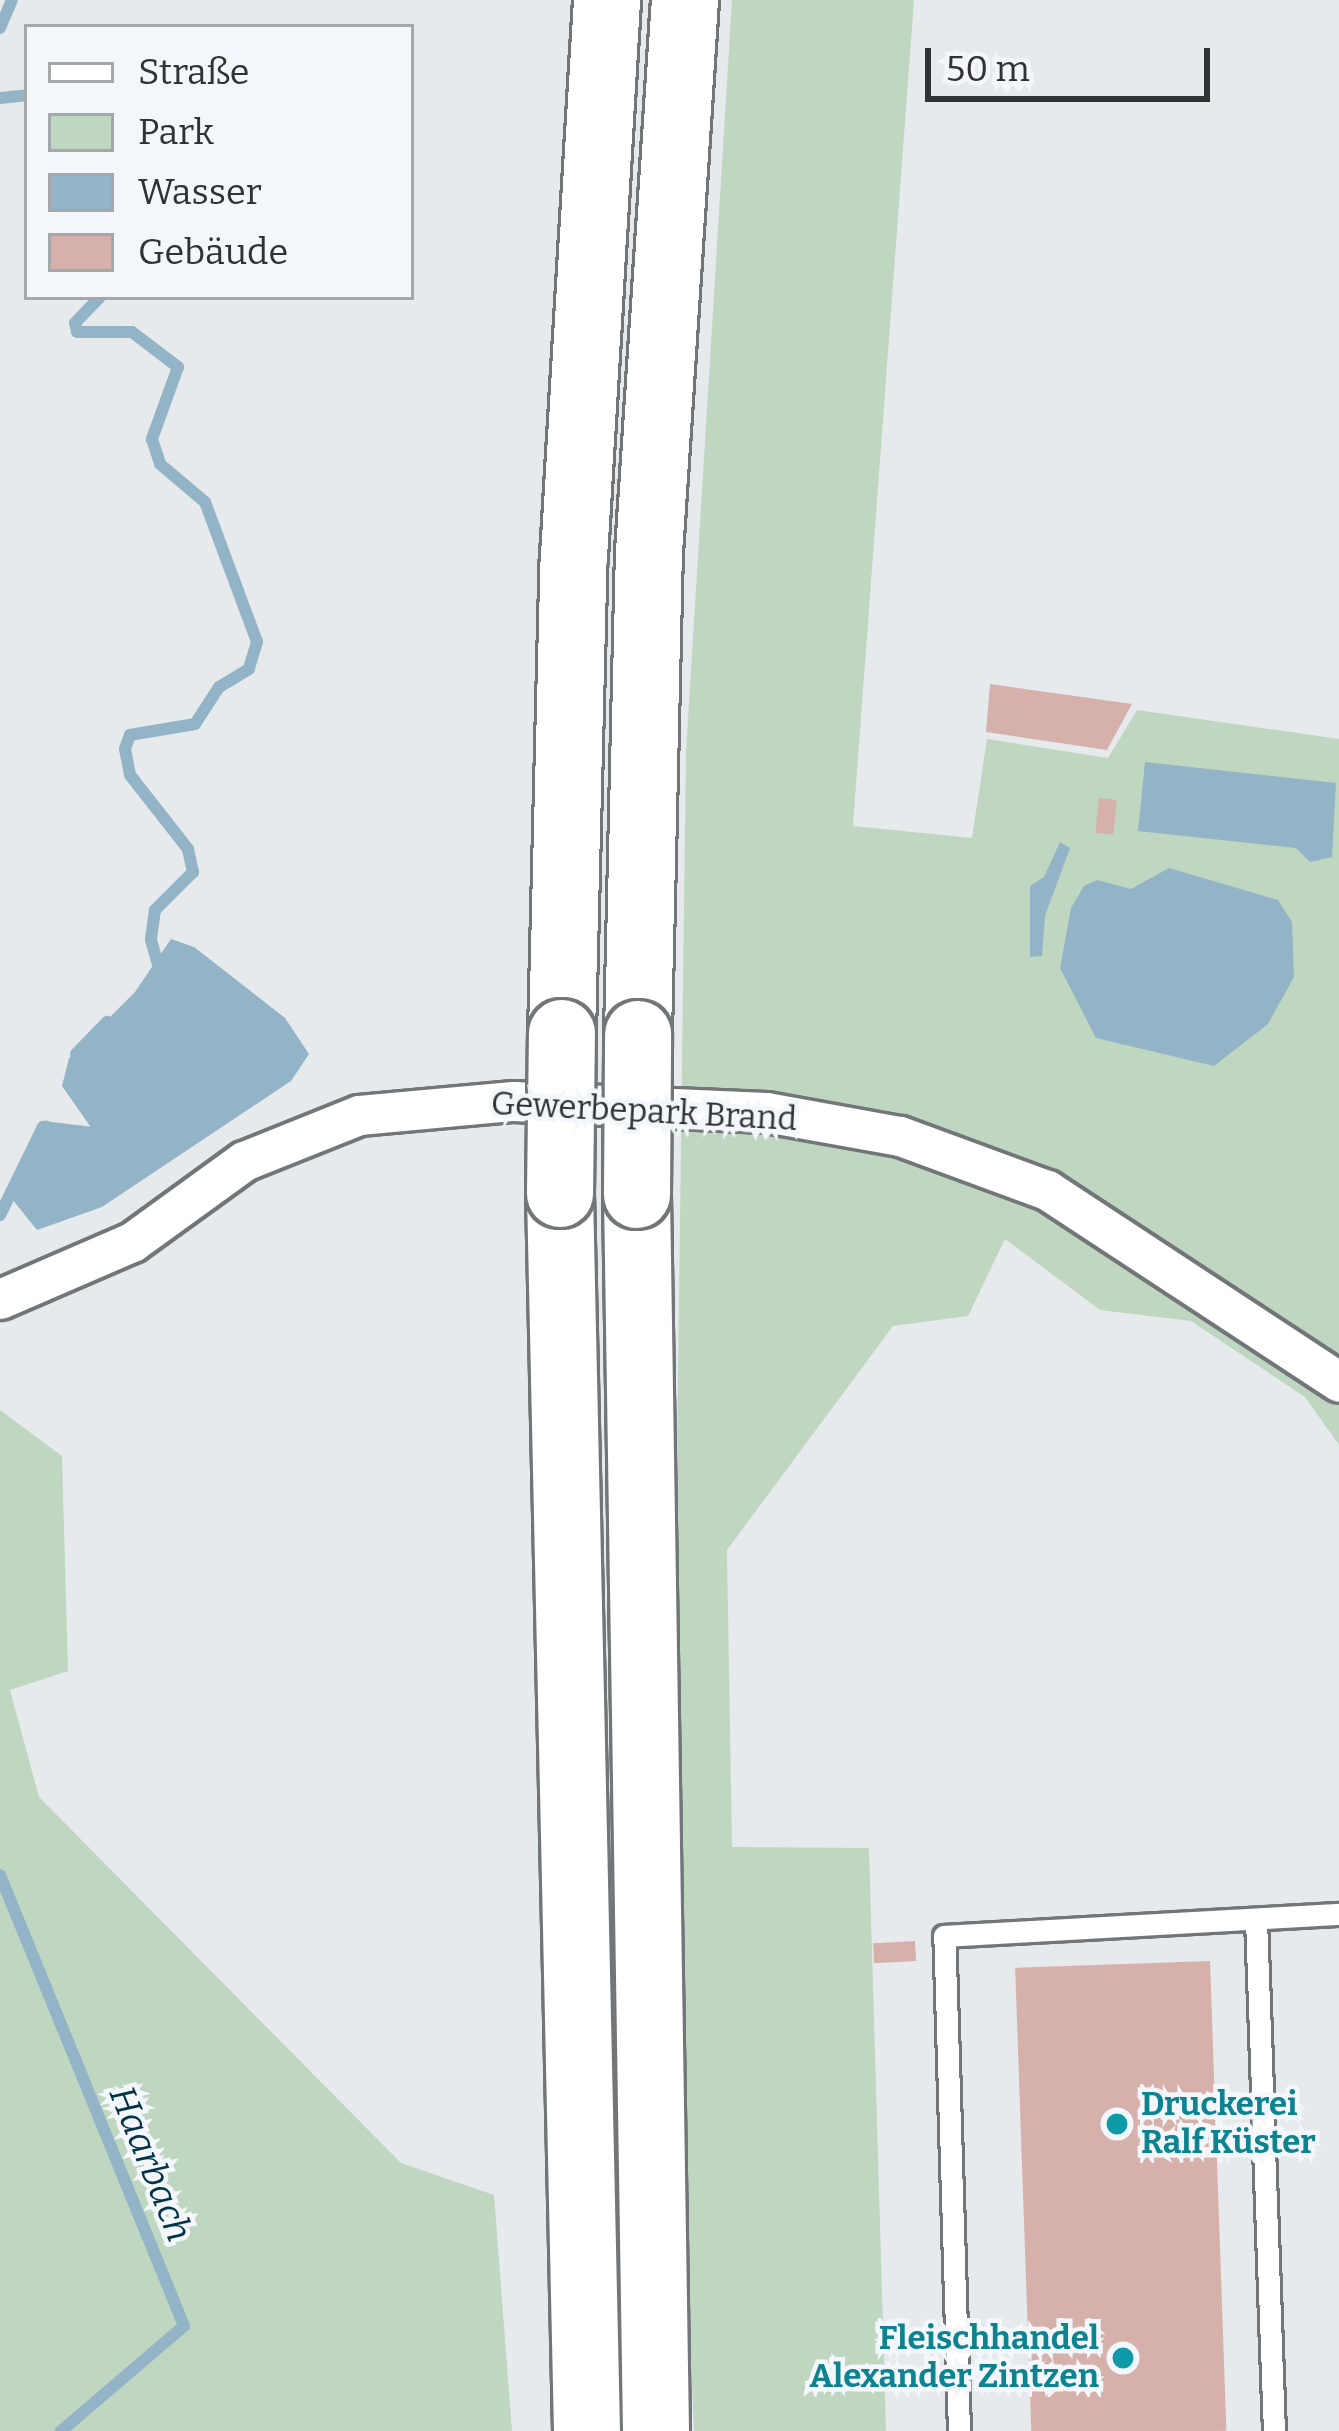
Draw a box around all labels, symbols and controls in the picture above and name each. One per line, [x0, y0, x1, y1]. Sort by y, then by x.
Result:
legend [24, 24, 414, 300]
scale bar [931, 24, 1216, 98]
text: 50 m [946, 47, 1030, 91]
text: Straße [138, 50, 249, 94]
text: Park [138, 110, 214, 154]
text: Wasser [138, 170, 262, 214]
text: Gebäude [138, 230, 288, 274]
street label: Gewerbepark Brand [490, 1084, 798, 1140]
water label: Haarbach [99, 2080, 201, 2248]
place label: Druckerei Ralf Küster [1141, 2085, 1316, 2163]
marker: Druckerei Ralf Küster [1104, 2111, 1130, 2137]
place label: Fleischhandel Alexander Zintzen [810, 2319, 1099, 2397]
marker: Fleischhandel Alexander Zintzen [1110, 2345, 1136, 2371]

